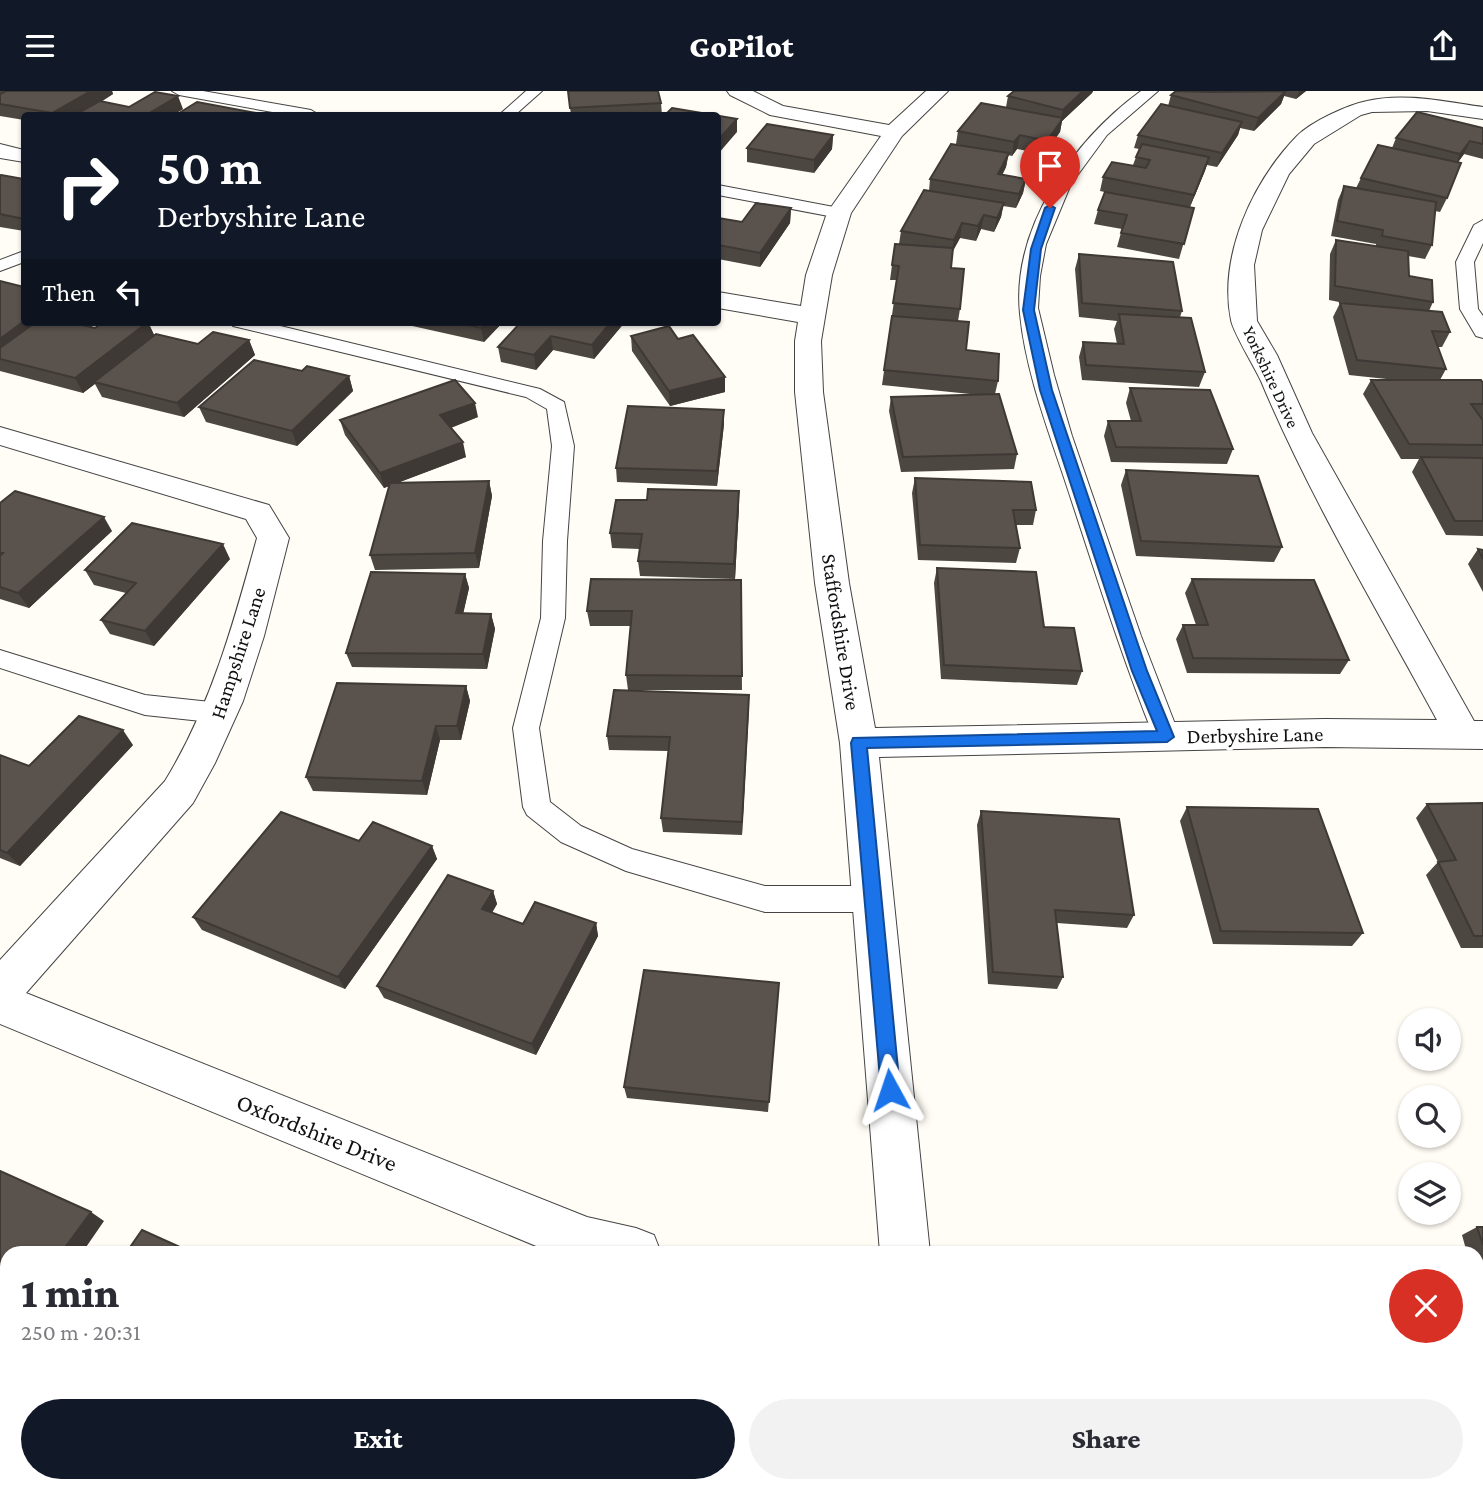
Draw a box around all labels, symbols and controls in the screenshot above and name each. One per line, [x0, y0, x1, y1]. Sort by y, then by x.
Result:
icon: menu [21, 27, 59, 65]
icon: share [1424, 27, 1462, 65]
text: GoPilot [689, 28, 794, 64]
pin [1020, 136, 1080, 208]
icon: right [42, 140, 133, 231]
text: 50 m [157, 140, 262, 195]
icon: arrive [1031, 147, 1069, 185]
text: Derbyshire Lane [157, 198, 365, 234]
icon: left [110, 273, 148, 311]
text: Then [42, 278, 96, 307]
street label: Yorkshire Drive [1239, 323, 1303, 431]
street label: Staffordshire Drive [817, 552, 865, 712]
street label: Hampshire Lane [205, 584, 271, 722]
street label: Derbyshire Lane [1186, 722, 1324, 748]
map controls [1398, 1008, 1461, 1225]
button: sound [1398, 1008, 1461, 1071]
position arrow [853, 1053, 927, 1127]
button: search [1398, 1085, 1461, 1148]
street label: Oxfordshire Drive [233, 1088, 401, 1176]
button: layers [1398, 1162, 1461, 1225]
text: 1 min [21, 1269, 119, 1316]
button: close [1389, 1269, 1463, 1343]
text: 250 m · 20:31 [21, 1319, 141, 1345]
button: Exit [21, 1399, 735, 1479]
button: Share [749, 1399, 1463, 1479]

